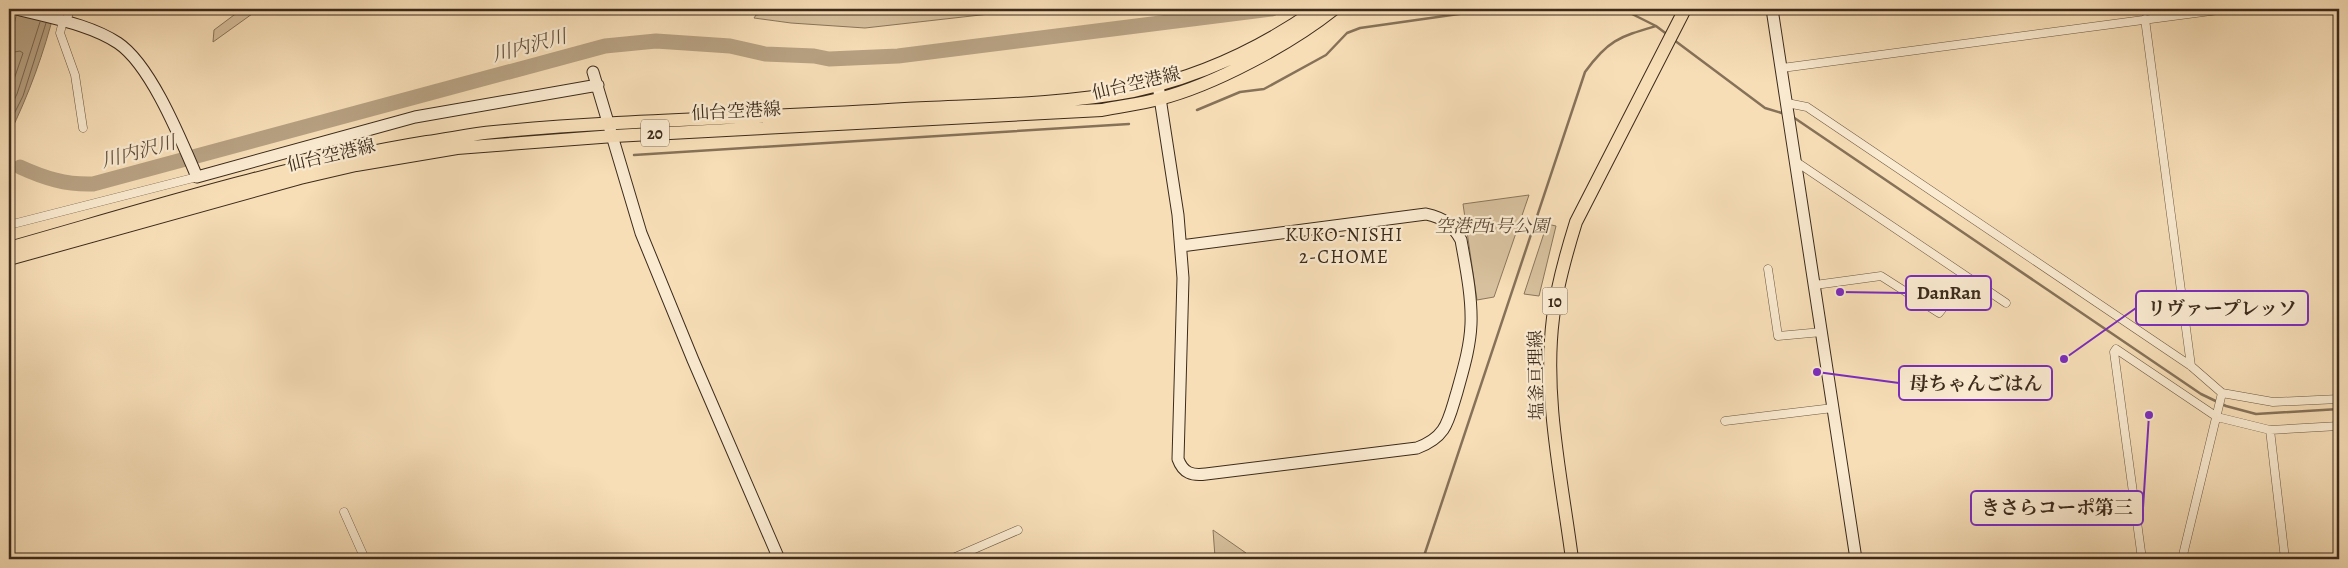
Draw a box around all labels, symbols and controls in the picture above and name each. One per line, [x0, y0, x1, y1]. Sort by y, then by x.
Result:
water label: 川内沢川 [489, 23, 571, 68]
street label: 仙台空港線 [1089, 61, 1183, 105]
street label: 仙台空港線 [690, 97, 782, 125]
road number: 20 [641, 120, 669, 146]
water label: 川内沢川 [98, 129, 180, 174]
street label: 仙台空港線 [284, 133, 378, 177]
park label: 空港西1号公園 [1435, 214, 1552, 238]
district label: KUKO-NISHI 2-CHOME [1285, 222, 1403, 270]
callout: DanRan [1906, 276, 1991, 310]
text: DanRan [1917, 280, 1982, 306]
road number: 10 [1542, 288, 1568, 314]
callout: リヴァープレッソ [2136, 291, 2308, 325]
text: リヴァープレッソ [2147, 296, 2297, 322]
street label: 塩釜亘理線 [1523, 330, 1549, 420]
callout: 母ちゃんごはん [1899, 366, 2052, 400]
text: 母ちゃんごはん [1909, 371, 2043, 397]
callout: きさらコーポ第三 [1971, 491, 2143, 525]
text: きさらコーポ第三 [1981, 495, 2133, 521]

